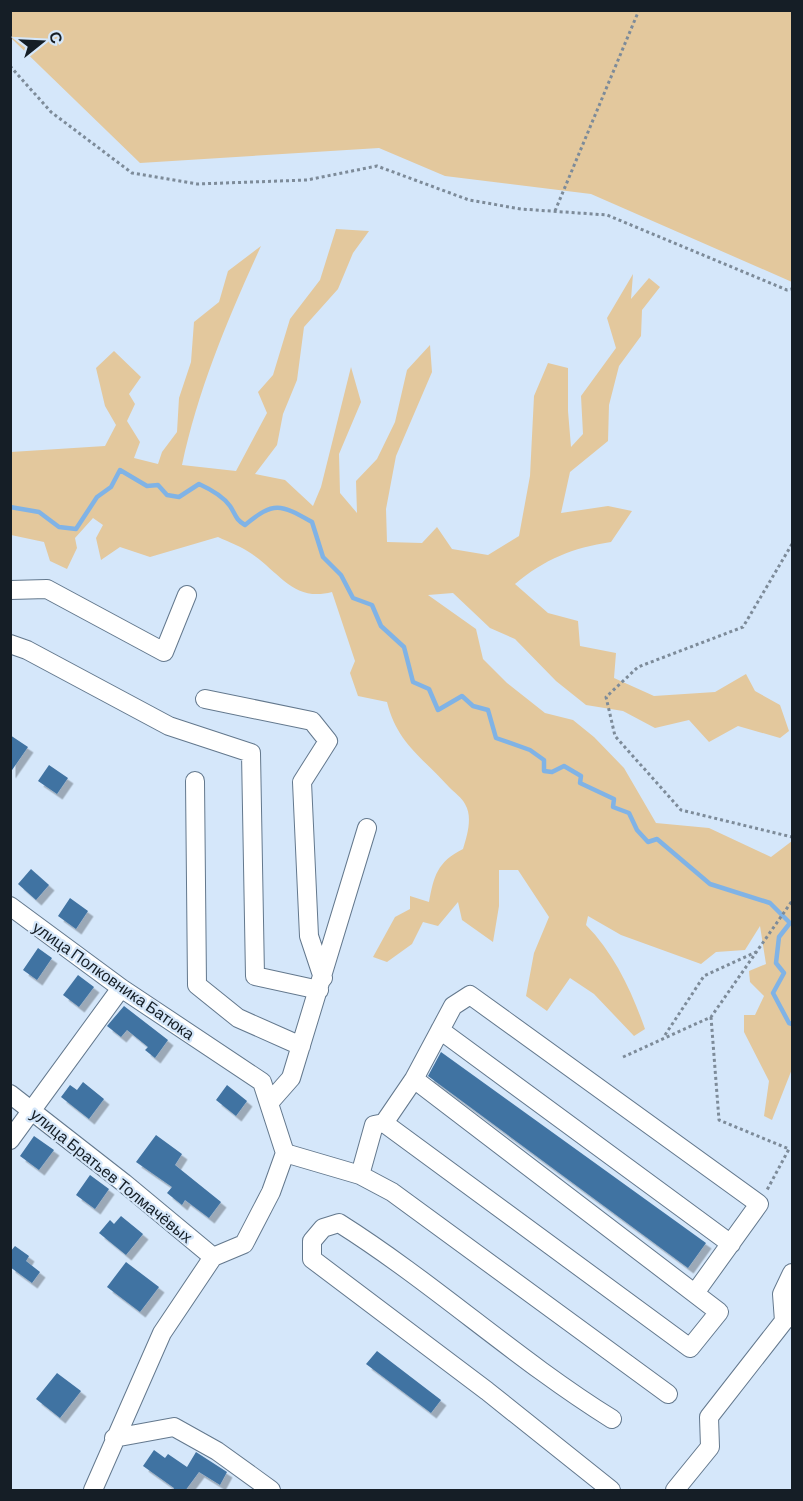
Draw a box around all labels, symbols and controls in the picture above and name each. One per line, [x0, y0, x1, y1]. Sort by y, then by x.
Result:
north arrow [12, 12, 72, 72]
text: С [46, 29, 68, 46]
street label: улица Полковника Батюка [30, 917, 199, 1043]
street label: улица Братьев Толмачёвых [27, 1104, 197, 1246]

